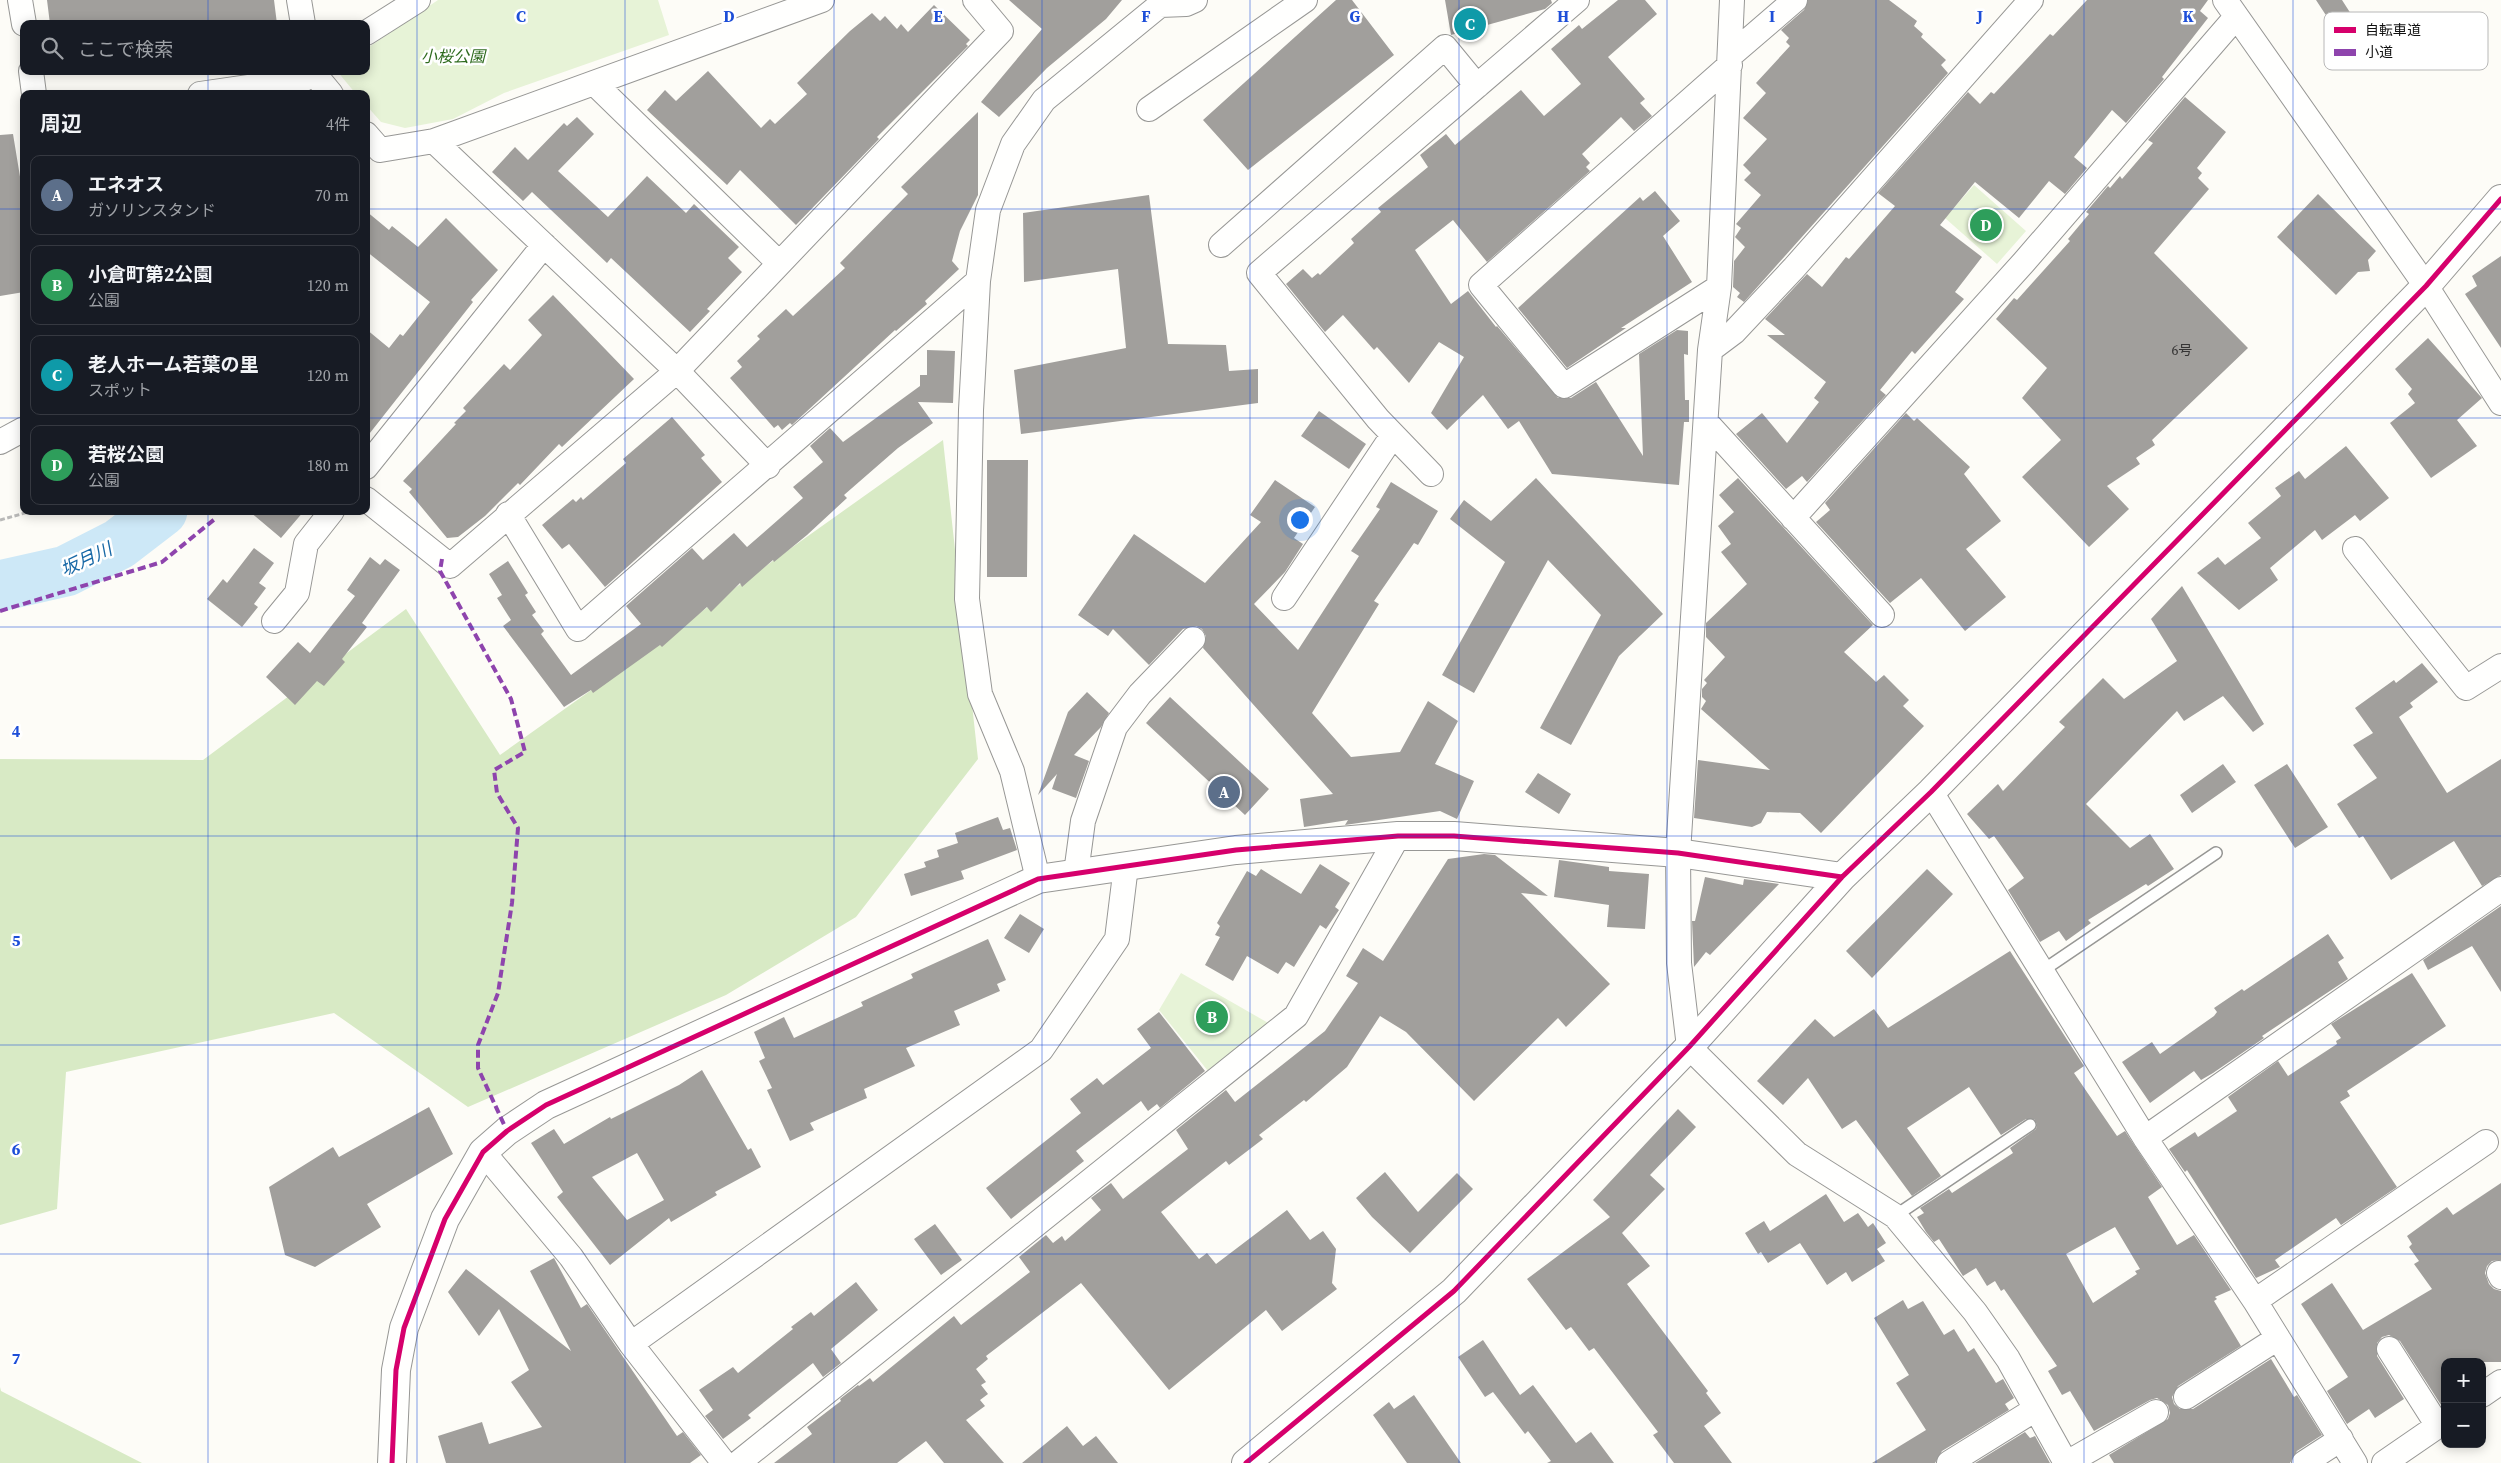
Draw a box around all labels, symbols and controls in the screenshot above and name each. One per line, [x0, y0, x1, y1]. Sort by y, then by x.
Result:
text: C [516, 5, 526, 27]
text: D [723, 5, 735, 27]
text: E [933, 5, 943, 27]
text: F [1141, 5, 1151, 27]
text: G [1350, 5, 1361, 27]
pin: C [1454, 5, 1486, 43]
text: H [1557, 5, 1569, 27]
text: I [1769, 5, 1775, 27]
text: J [1976, 5, 1983, 27]
text: K [2182, 5, 2194, 27]
legend [2324, 12, 2488, 70]
search box [20, 20, 370, 75]
text: 自転車道 [2365, 20, 2421, 40]
icon: search [38, 34, 66, 62]
text: ここで検索 [78, 36, 173, 62]
text: 小道 [2365, 42, 2393, 62]
park label: 小桜公園 [421, 45, 487, 67]
text: 周辺 [40, 109, 82, 138]
text: 4件 [326, 113, 350, 135]
text: エネオス [88, 171, 164, 197]
text: A [52, 184, 62, 206]
text: 70 m [315, 184, 349, 206]
text: ガソリンスタンド [88, 199, 216, 221]
pin: D [1970, 206, 2002, 244]
text: 小倉町第2公園 [88, 261, 212, 287]
text: B [52, 274, 62, 296]
text: 120 m [307, 274, 349, 296]
text: 公園 [88, 289, 120, 311]
house number: 6号 [2172, 340, 2193, 360]
text: 老人ホーム若葉の里 [88, 351, 258, 377]
text: C [52, 364, 62, 386]
text: 120 m [307, 364, 349, 386]
text: スポット [88, 379, 152, 401]
text: 若桜公園 [88, 441, 164, 467]
text: D [51, 454, 63, 476]
text: 180 m [307, 454, 349, 476]
text: 公園 [88, 469, 120, 491]
your location [1287, 507, 1313, 533]
water label: 坂月川 [56, 535, 118, 582]
text: 4 [12, 720, 21, 742]
pin: A [1208, 773, 1240, 811]
text: 5 [12, 929, 21, 951]
pin: B [1196, 998, 1228, 1036]
text: 6 [12, 1138, 21, 1160]
text: 7 [12, 1347, 21, 1369]
map controls [2441, 1358, 2486, 1448]
button: + [2441, 1358, 2486, 1403]
button: − [2441, 1403, 2486, 1448]

